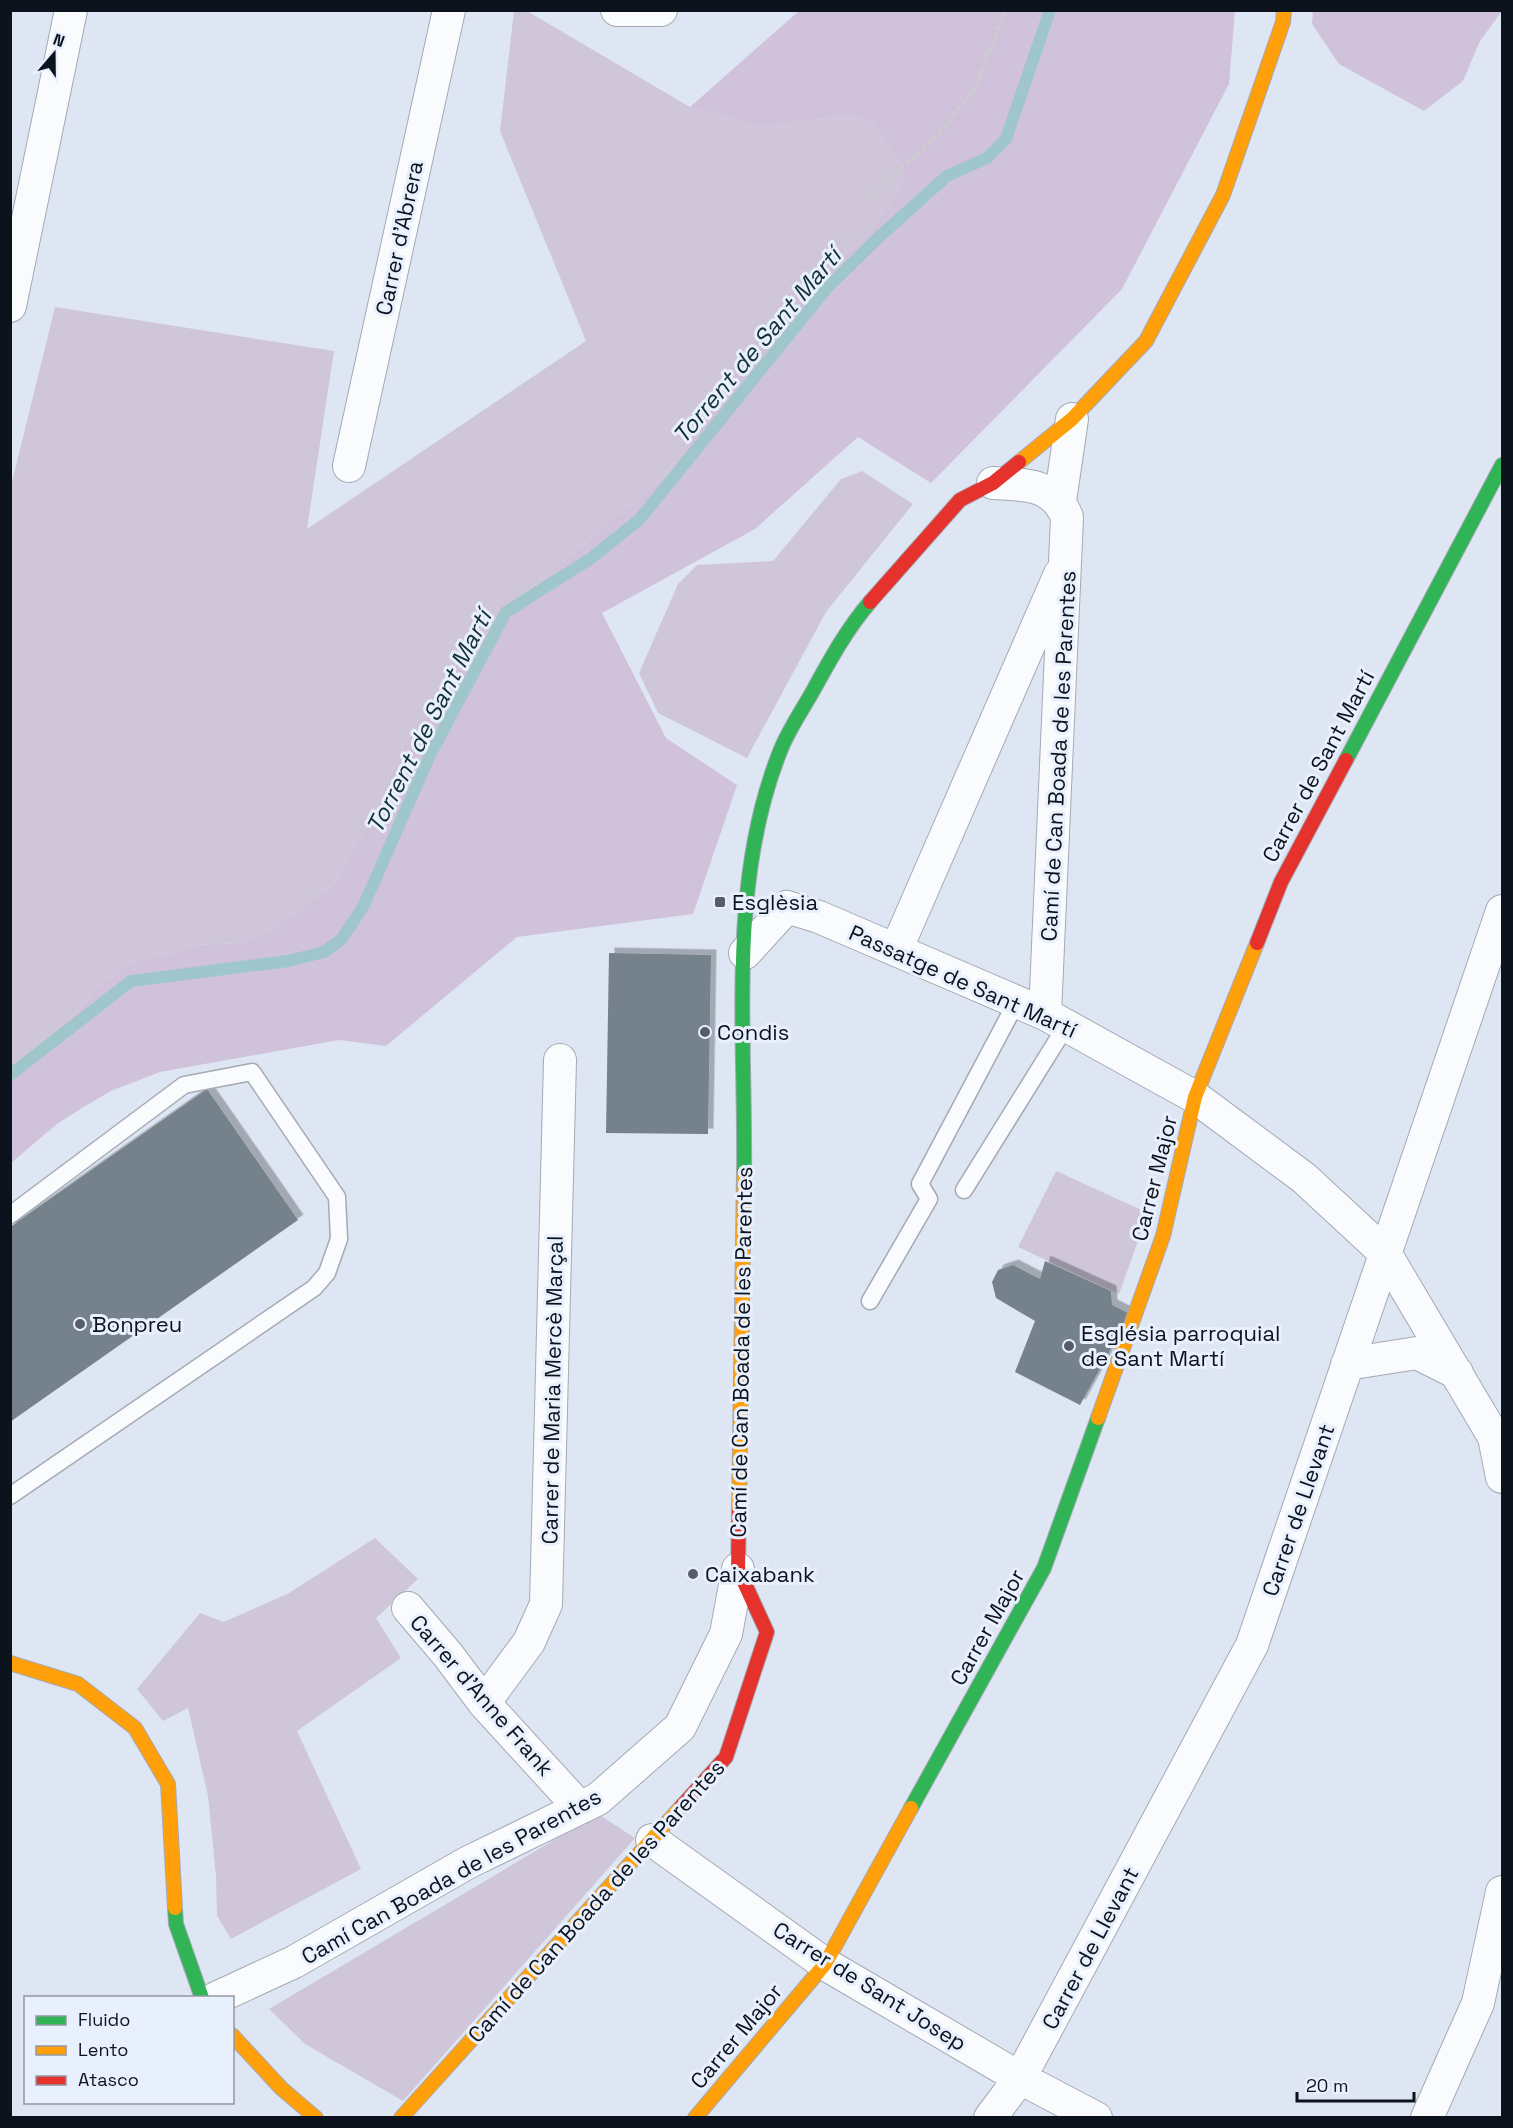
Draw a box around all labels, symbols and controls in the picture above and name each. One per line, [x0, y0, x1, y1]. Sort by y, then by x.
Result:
north arrow [24, 24, 84, 84]
text: N [50, 29, 68, 52]
street label: Carrer d'Abrera [369, 158, 429, 318]
water label: Torrent de Sant Martí [666, 238, 850, 450]
street label: Camí de Can Boada de les Parentes [1034, 570, 1082, 942]
water label: Torrent de Sant Martí [359, 601, 500, 839]
street label: Carrer de Sant Martí [1256, 665, 1381, 867]
place label: Esglèsia [732, 888, 819, 916]
marker: Esglèsia [713, 895, 727, 909]
street label: Passatge de Sant Martí [845, 918, 1082, 1044]
place label: Condis [717, 1018, 789, 1046]
marker: Condis [698, 1025, 712, 1039]
street label: Carrer Major [1125, 1112, 1183, 1244]
street label: Camí de Can Boada de les Parentes [724, 1166, 758, 1538]
street label: Carrer de Maria Mercè Marçal [535, 1235, 569, 1545]
place label: Bonpreu [92, 1310, 182, 1338]
marker: Bonpreu [73, 1317, 87, 1331]
place label: Església parroquial de Sant Martí [1081, 1319, 1280, 1372]
marker: Església parroquial de Sant Martí [1062, 1339, 1076, 1353]
street label: Carrer de Llevant [1255, 1420, 1341, 1600]
place label: Caixabank [705, 1560, 815, 1588]
street label: Carrer Major [943, 1564, 1031, 1690]
marker: Caixabank [686, 1567, 700, 1581]
street label: Carrer d'Anne Frank [404, 1608, 560, 1782]
street label: Camí de Can Boada de les Parentes [461, 1754, 731, 2048]
street label: Camí Can Boada de les Parentes [296, 1782, 606, 1970]
street label: Carrer de Llevant [1035, 1862, 1145, 2034]
street label: Carrer de Sant Josep [768, 1915, 972, 2057]
street label: Carrer Major [684, 1978, 788, 2094]
legend [24, 1996, 234, 2104]
text: Fluido [78, 2008, 130, 2031]
text: Lento [78, 2038, 128, 2061]
scale bar [1297, 2065, 1414, 2103]
text: Atasco [78, 2068, 139, 2091]
text: 20 m [1306, 2074, 1349, 2097]

